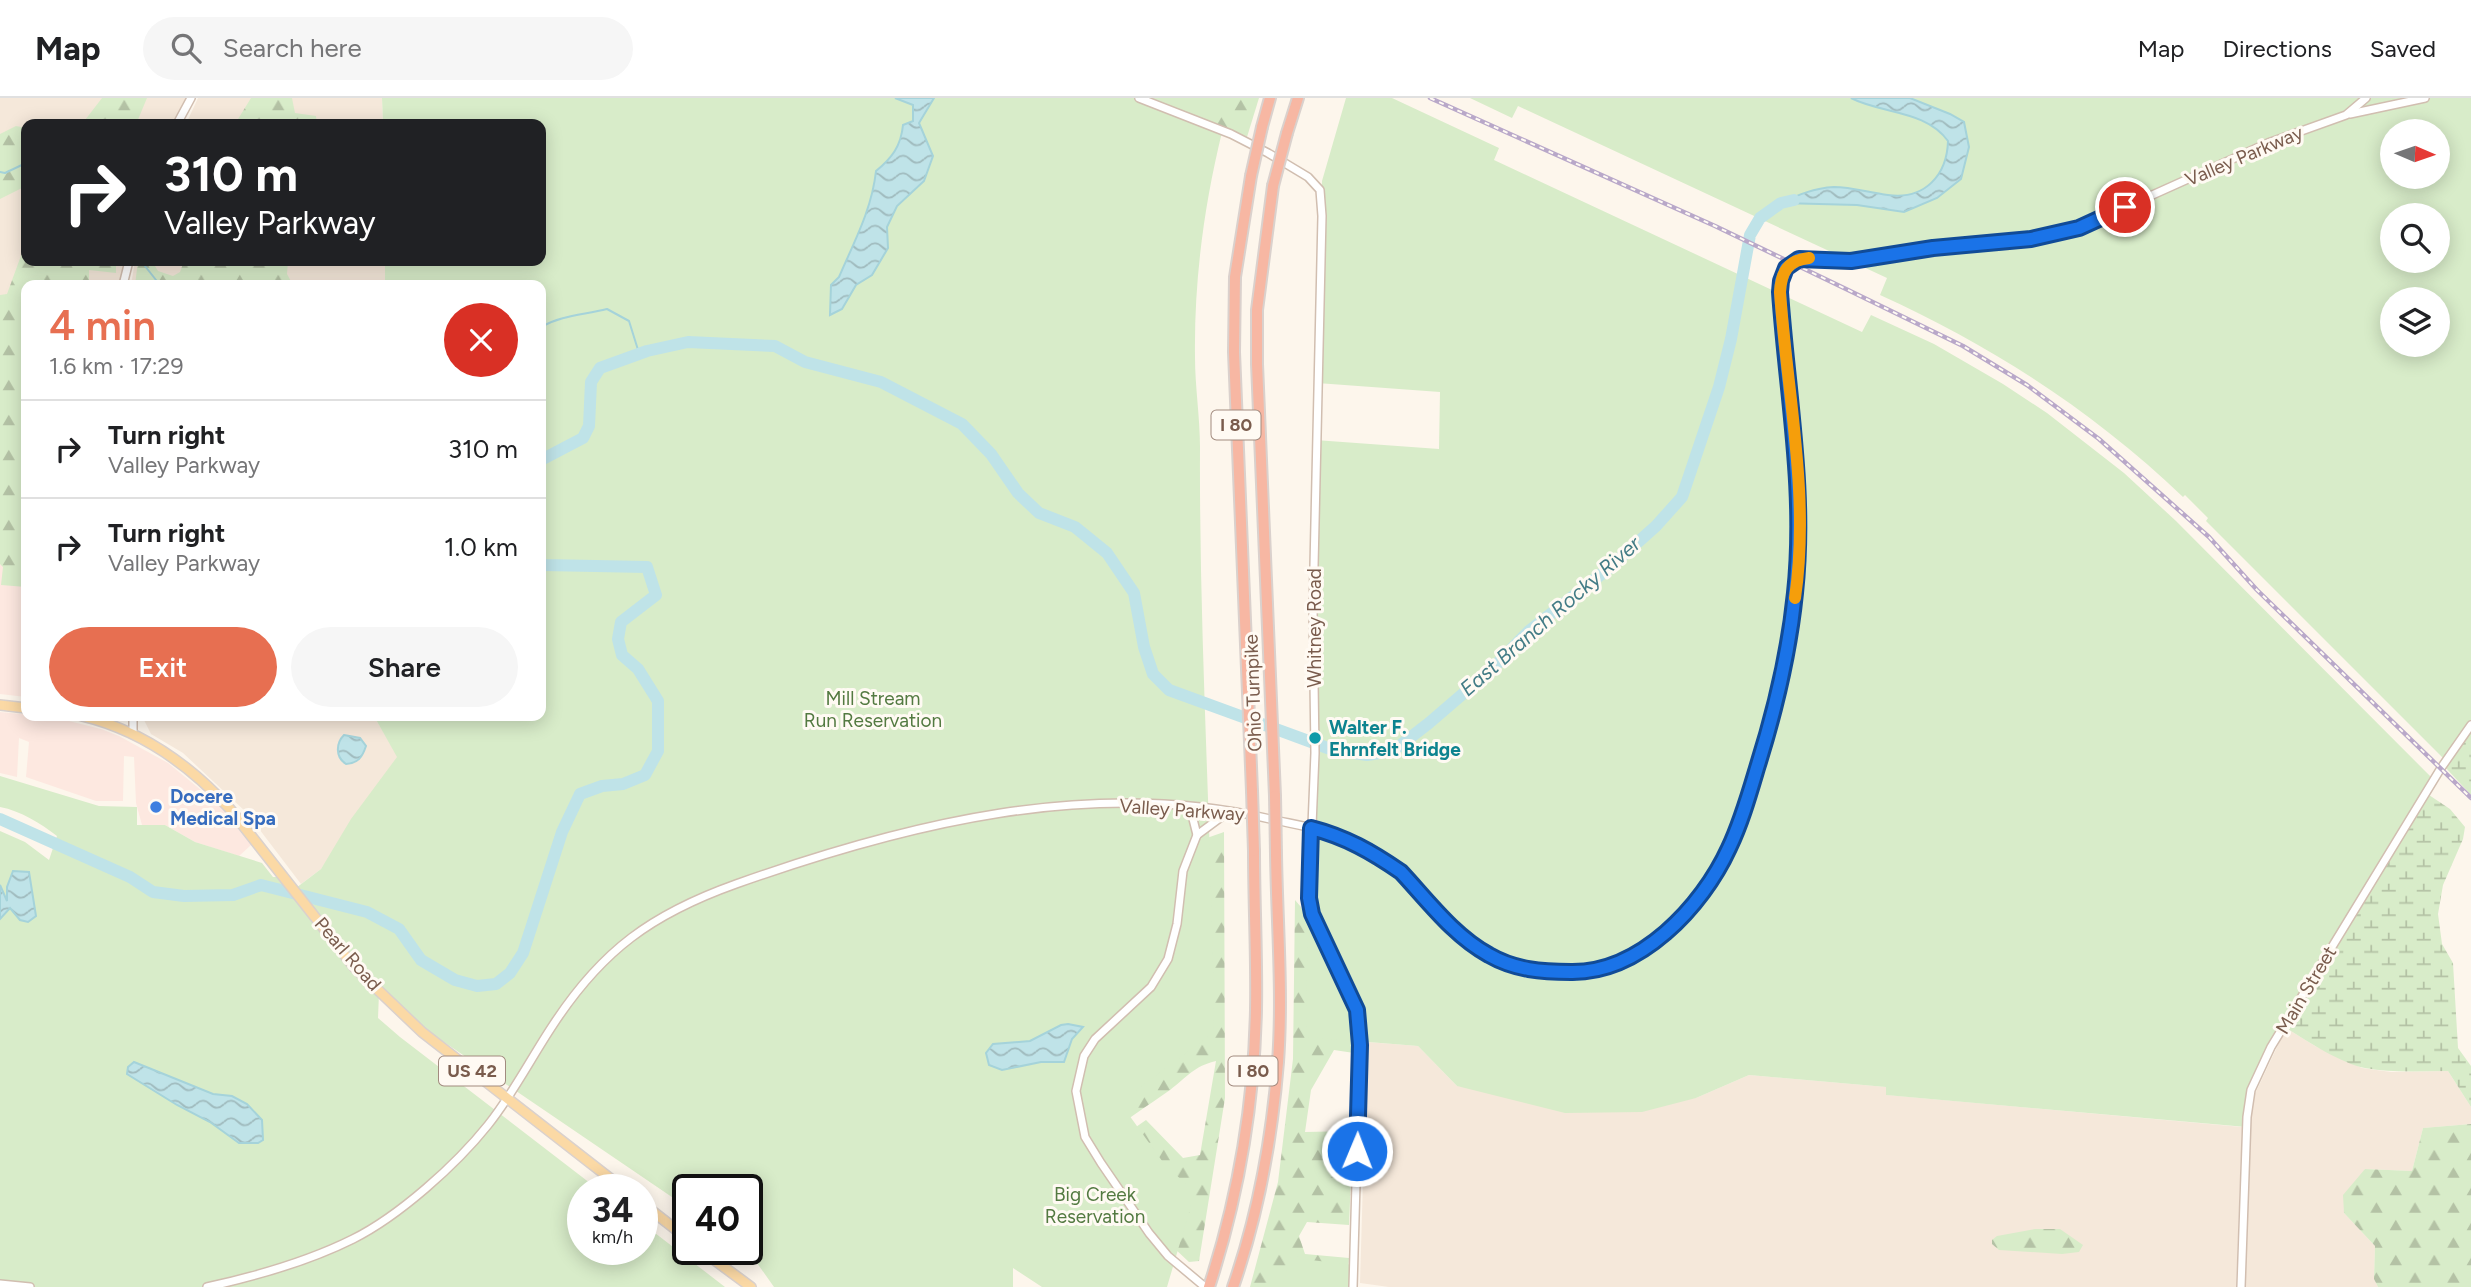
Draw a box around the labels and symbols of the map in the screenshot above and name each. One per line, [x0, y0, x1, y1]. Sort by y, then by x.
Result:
north arrow [2380, 119, 2450, 189]
street label: Valley Parkway [2182, 121, 2306, 191]
pin [2095, 177, 2155, 237]
road number: I 80 [1212, 410, 1260, 440]
water label: East Branch Rocky River [1455, 530, 1646, 701]
street label: Whitney Road [1303, 568, 1326, 688]
street label: Ohio Turnpike [1239, 634, 1267, 752]
park label: Mill Stream Run Reservation [804, 687, 942, 732]
place label: Walter F. Ehrnfelt Bridge [1329, 716, 1461, 761]
marker: Walter F. Ehrnfelt Bridge [1307, 730, 1323, 746]
place label: Docere Medical Spa [170, 785, 276, 830]
street label: Valley Parkway [1119, 794, 1245, 826]
marker: Docere Medical Spa [148, 799, 164, 815]
street label: Pearl Road [310, 913, 386, 995]
street label: Main Street [2271, 942, 2341, 1038]
road number: US 42 [439, 1056, 505, 1086]
road number: I 80 [1228, 1056, 1278, 1086]
position arrow [1320, 1114, 1394, 1188]
speed limit sign: 40 [672, 1174, 763, 1265]
park label: Big Creek Reservation [1045, 1183, 1145, 1228]

